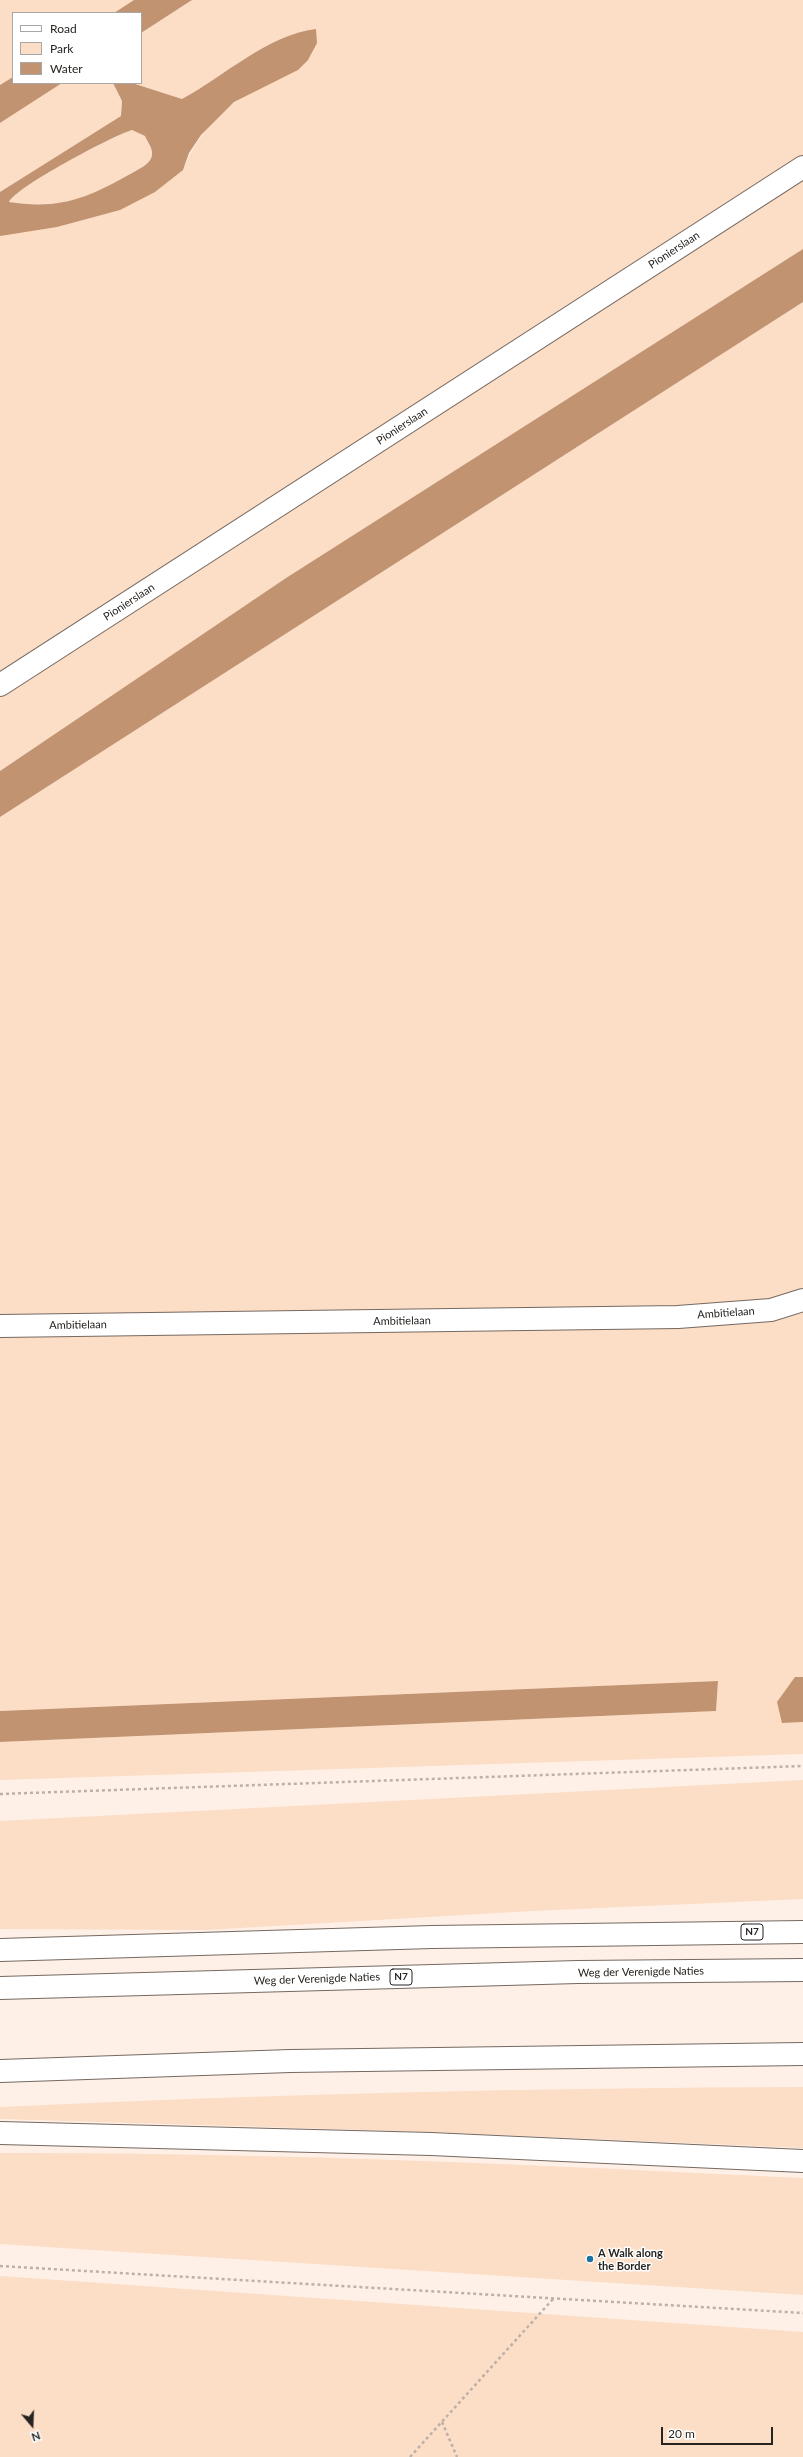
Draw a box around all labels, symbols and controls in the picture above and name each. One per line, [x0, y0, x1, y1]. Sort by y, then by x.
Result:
legend [12, 12, 142, 84]
text: Road [50, 21, 77, 36]
text: Park [50, 41, 73, 56]
text: Water [50, 61, 83, 76]
street label: Pionierslaan [646, 229, 702, 271]
street label: Pionierslaan [374, 405, 430, 447]
street label: Pionierslaan [101, 581, 157, 623]
street label: Ambitielaan [697, 1304, 755, 1322]
street label: Ambitielaan [373, 1314, 431, 1328]
street label: Ambitielaan [49, 1318, 107, 1332]
road number: N7 [741, 1924, 763, 1940]
street label: Weg der Verenigde Naties [578, 1964, 704, 1980]
road number: N7 [390, 1969, 412, 1985]
street label: Weg der Verenigde Naties [254, 1970, 380, 1988]
place label: A Walk along the Border [598, 2246, 663, 2272]
marker: A Walk along the Border [585, 2254, 595, 2264]
north arrow [12, 2405, 52, 2445]
scale bar [663, 2419, 775, 2445]
text: 20 m [668, 2426, 695, 2441]
text: N [30, 2429, 42, 2444]

